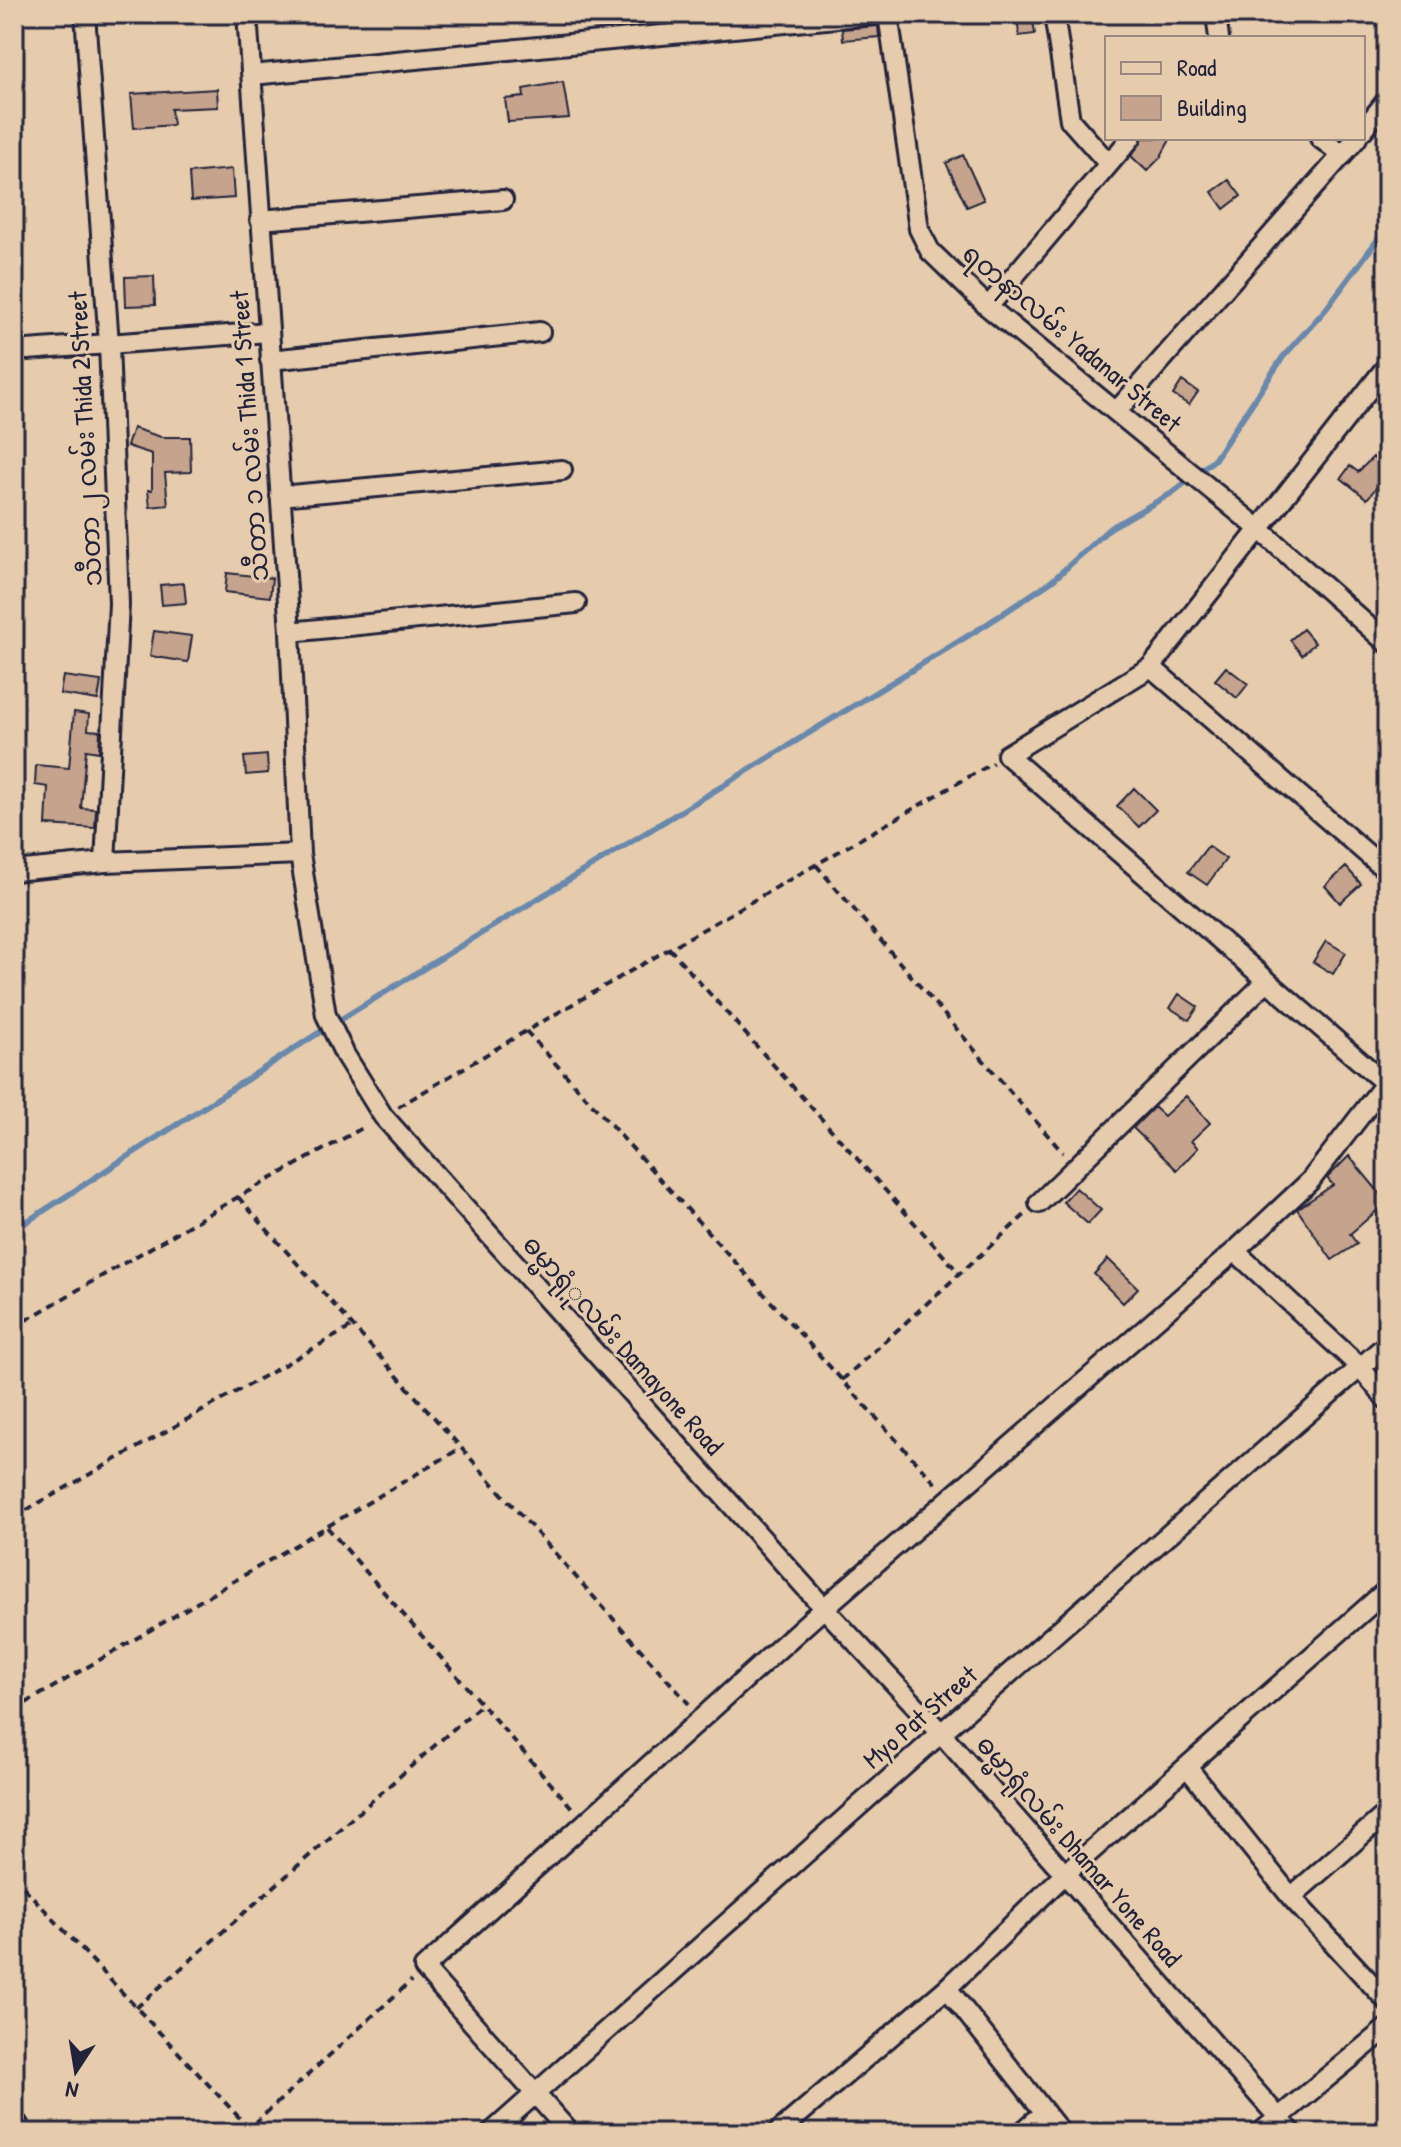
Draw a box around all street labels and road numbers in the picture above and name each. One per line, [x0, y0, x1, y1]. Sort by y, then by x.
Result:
street label: ရတနာလမ်း Yadanar Street [953, 235, 1190, 443]
street label: သီတာ ၁ လမ်း Thida 1 Street [221, 288, 276, 583]
street label: သီတာ ၂ လမ်း Thida 2 Street [59, 289, 114, 588]
street label: ဓမ္မာရုံုလမ်း Damayone Road [512, 1227, 732, 1465]
street label: Myo Pat Street [855, 1656, 985, 1776]
street label: ဓမ္မာရုံလမ်း Dhamar Yone Road [965, 1727, 1190, 1977]

